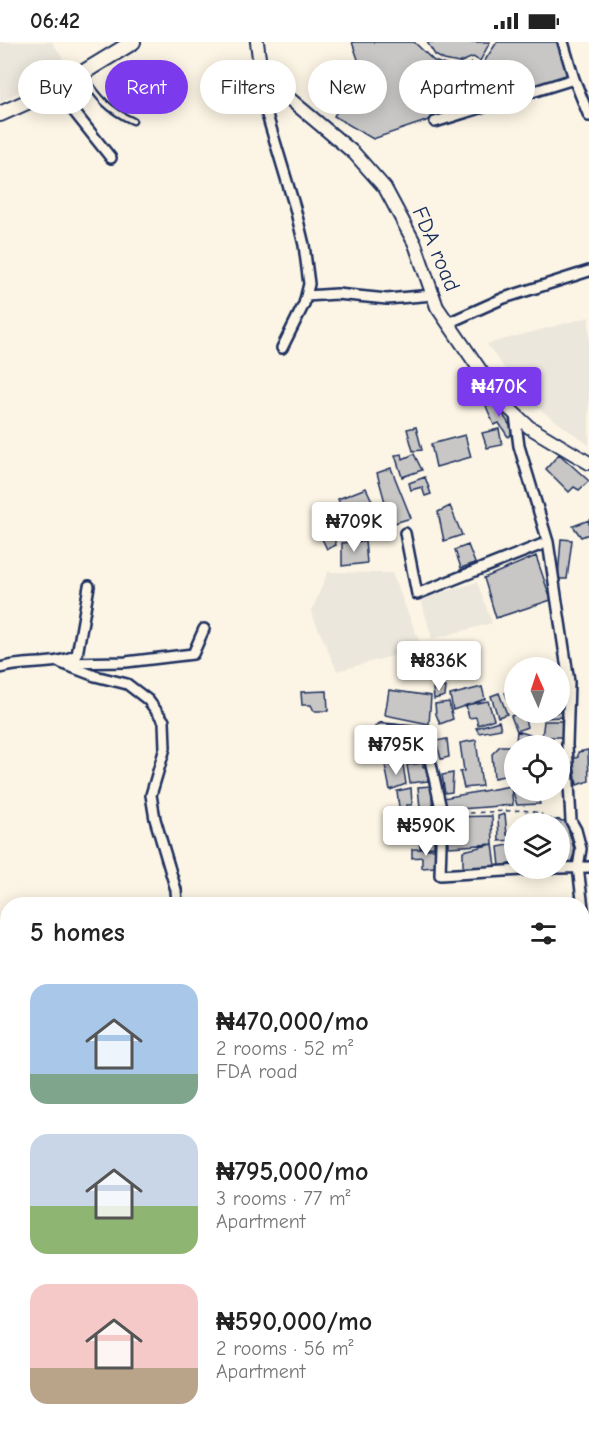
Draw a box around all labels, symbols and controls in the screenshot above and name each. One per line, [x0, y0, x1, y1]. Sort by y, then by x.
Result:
text: 06:42 [30, 8, 80, 34]
chip: Buy [18, 60, 93, 114]
chip: Rent [105, 60, 188, 114]
chip: Filters [200, 60, 296, 114]
chip: New [308, 60, 387, 114]
chip: Apartment [399, 60, 535, 114]
street label: FDA road [407, 203, 465, 295]
pin: ₦470K [457, 367, 541, 418]
text: ₦470K [471, 375, 527, 398]
pin: ₦709K [312, 502, 396, 553]
text: ₦709K [326, 510, 382, 533]
pin: ₦836K [397, 641, 481, 692]
text: ₦836K [411, 649, 467, 672]
north arrow [504, 657, 570, 723]
map controls [504, 657, 570, 879]
pin: ₦795K [354, 725, 438, 776]
text: ₦795K [368, 733, 424, 756]
button: locate [504, 735, 570, 801]
pin: ₦590K [384, 806, 468, 857]
button: layers [504, 813, 570, 879]
text: ₦590K [397, 814, 455, 837]
icon: filters [527, 917, 560, 950]
text: 5 homes [30, 918, 125, 948]
text: ₦470,000/mo [216, 1007, 369, 1037]
icon: home [78, 1008, 150, 1080]
text: 2 rooms · 52 m² [216, 1037, 353, 1060]
text: FDA road [216, 1060, 298, 1083]
text: ₦795,000/mo [216, 1157, 368, 1187]
icon: home [78, 1158, 150, 1230]
text: 3 rooms · 77 m² [216, 1187, 350, 1210]
text: Apartment [216, 1210, 306, 1233]
text: ₦590,000/mo [216, 1307, 372, 1337]
icon: home [78, 1308, 150, 1380]
text: 2 rooms · 56 m² [216, 1337, 354, 1360]
text: Apartment [216, 1360, 306, 1383]

